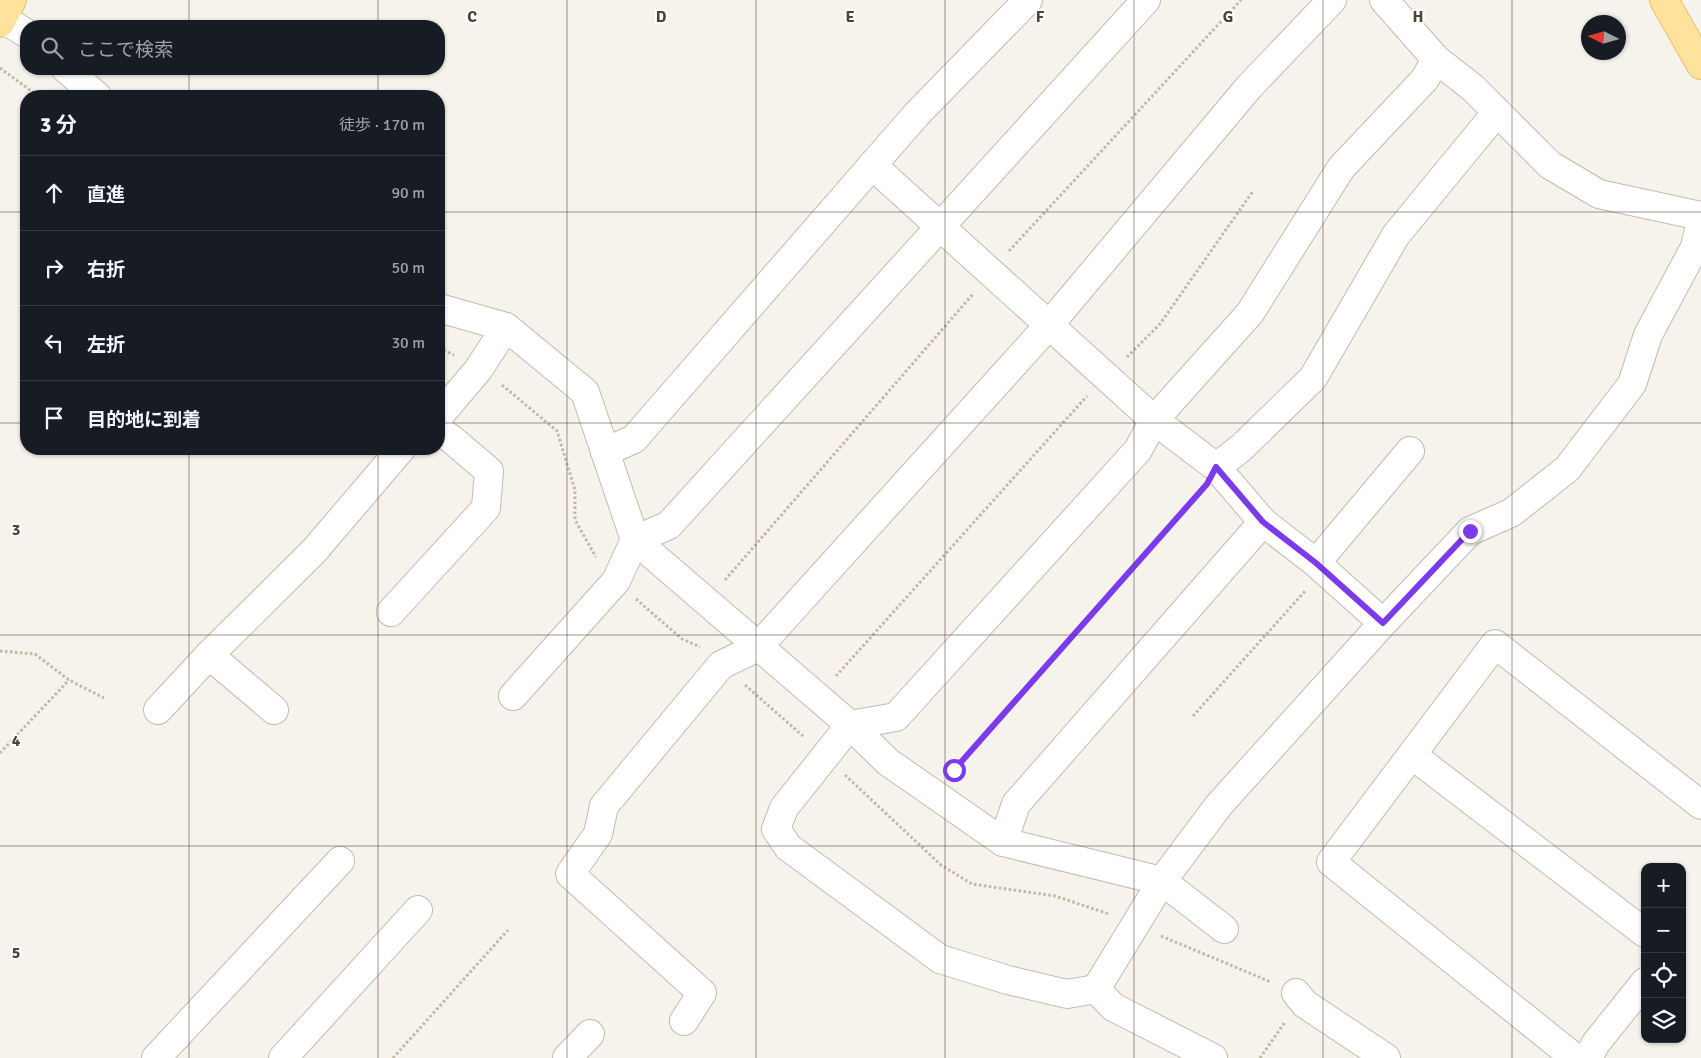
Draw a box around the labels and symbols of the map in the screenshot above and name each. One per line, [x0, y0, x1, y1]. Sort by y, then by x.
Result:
text: C [467, 7, 477, 27]
text: D [656, 7, 667, 27]
text: E [845, 7, 855, 27]
text: F [1036, 7, 1045, 27]
text: G [1223, 7, 1233, 27]
text: H [1413, 7, 1423, 27]
north arrow [1581, 15, 1626, 60]
text: 3 [12, 520, 20, 540]
route end [1459, 520, 1482, 543]
text: 4 [12, 731, 21, 751]
route start [943, 759, 966, 782]
text: 5 [12, 943, 20, 963]

